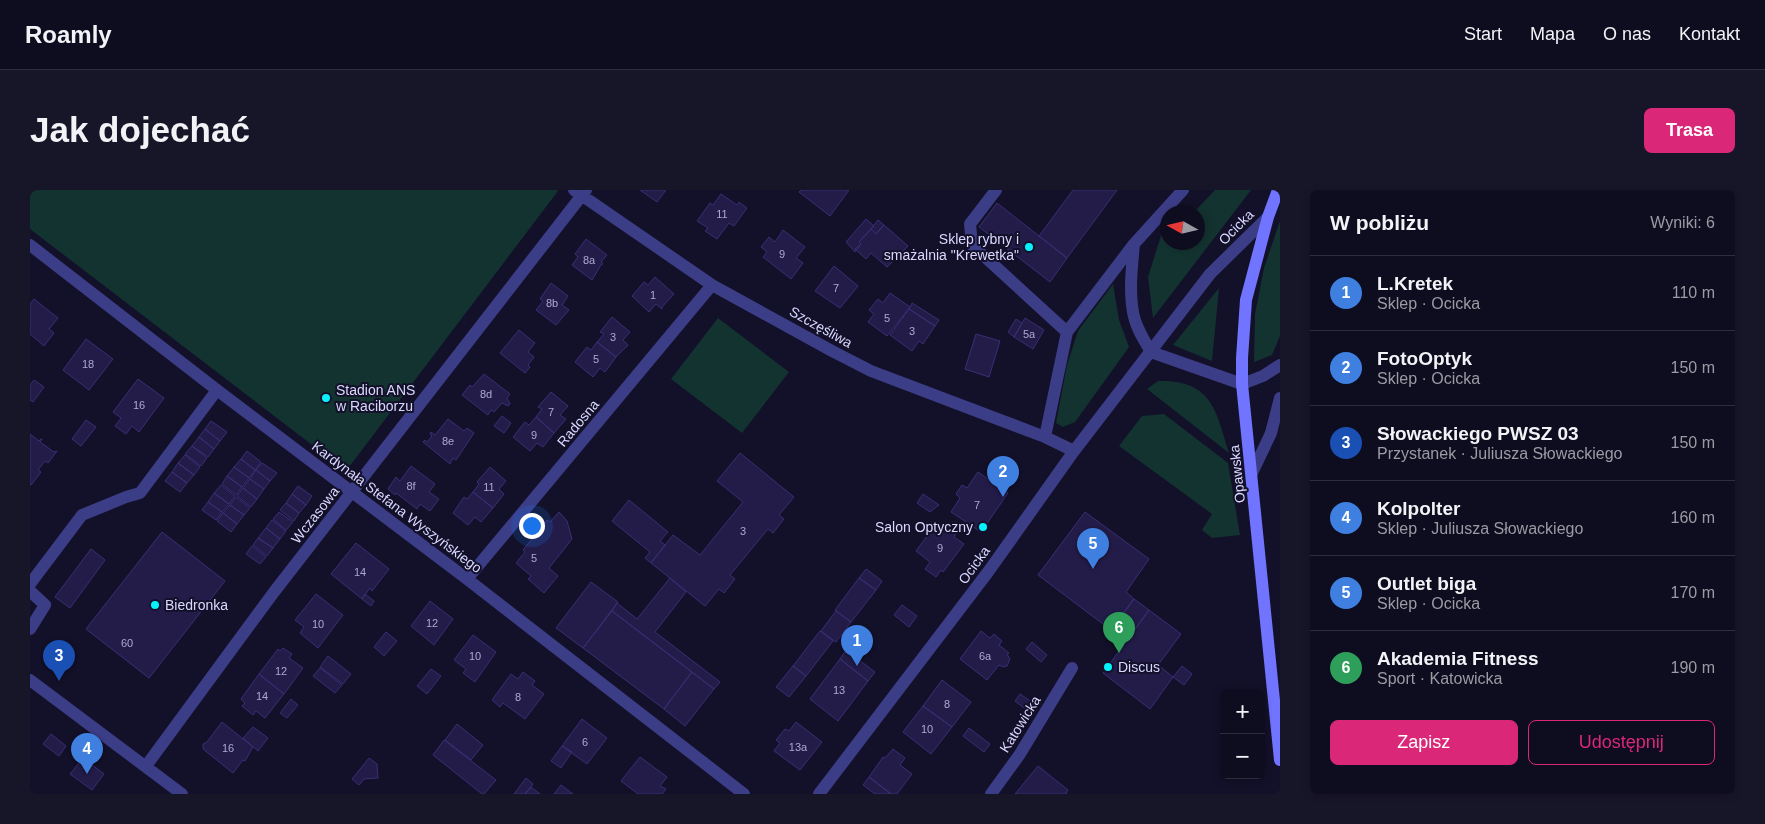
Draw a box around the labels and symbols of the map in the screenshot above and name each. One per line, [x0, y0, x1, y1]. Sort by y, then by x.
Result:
north arrow [1160, 205, 1205, 250]
street label: Ocicka [1215, 206, 1257, 248]
house number: 11 [716, 208, 728, 220]
place label: Sklep rybny i smażalnia "Krewetka" [884, 231, 1019, 263]
marker: Sklep rybny i smażalnia "Krewetka" [1023, 241, 1035, 253]
house number: 9 [779, 248, 785, 260]
house number: 8a [583, 254, 596, 266]
house number: 7 [833, 282, 839, 294]
house number: 1 [650, 289, 656, 301]
house number: 8b [546, 297, 558, 309]
street label: Szczęśliwa [787, 303, 855, 351]
house number: 5 [884, 312, 890, 324]
house number: 3 [909, 325, 915, 337]
house number: 5a [1023, 328, 1036, 340]
house number: 3 [610, 331, 616, 343]
house number: 5 [593, 353, 599, 365]
house number: 18 [82, 358, 94, 370]
place label: Stadion ANS w Raciborzu [335, 382, 415, 414]
house number: 8d [480, 388, 492, 400]
marker: Stadion ANS w Raciborzu [320, 392, 332, 404]
street label: Radosna [554, 396, 602, 450]
house number: 16 [133, 399, 145, 411]
house number: 7 [548, 406, 554, 418]
house number: 9 [531, 429, 537, 441]
house number: 8e [442, 435, 454, 447]
street label: Kardynała Stefana Wyszyńskiego [309, 438, 485, 576]
street label: Opawska [1226, 444, 1248, 504]
pin: 2 [987, 456, 1019, 497]
house number: 8f [406, 480, 417, 492]
house number: 11 [483, 481, 495, 493]
street label: Wczasowa [288, 483, 342, 547]
house number: 7 [974, 499, 980, 511]
your location [519, 513, 545, 539]
place label: Salon Optyczny [875, 519, 973, 535]
marker: Salon Optyczny [977, 521, 989, 533]
house number: 3 [740, 525, 746, 537]
pin: 5 [1077, 528, 1109, 569]
house number: 9 [937, 542, 943, 554]
street label: Ocicka [955, 543, 993, 587]
house number: 5 [531, 552, 537, 564]
house number: 14 [354, 566, 366, 578]
place label: Biedronka [165, 597, 228, 613]
marker: Biedronka [149, 599, 161, 611]
pin: 6 [1103, 612, 1135, 653]
house number: 12 [426, 617, 438, 629]
house number: 10 [312, 618, 324, 630]
pin: 1 [841, 625, 873, 666]
house number: 60 [121, 637, 133, 649]
pin: 3 [43, 640, 75, 681]
house number: 10 [469, 650, 481, 662]
house number: 6a [979, 650, 992, 662]
place label: Discus [1118, 659, 1160, 675]
marker: Discus [1102, 661, 1114, 673]
house number: 12 [275, 665, 287, 677]
house number: 13 [833, 684, 845, 696]
house number: 14 [256, 690, 268, 702]
house number: 8 [515, 691, 521, 703]
street label: Katowicka [996, 693, 1044, 755]
house number: 8 [944, 698, 950, 710]
house number: 10 [921, 723, 933, 735]
pin: 4 [71, 733, 103, 774]
house number: 6 [582, 736, 588, 748]
house number: 13a [789, 741, 808, 753]
house number: 16 [222, 742, 234, 754]

